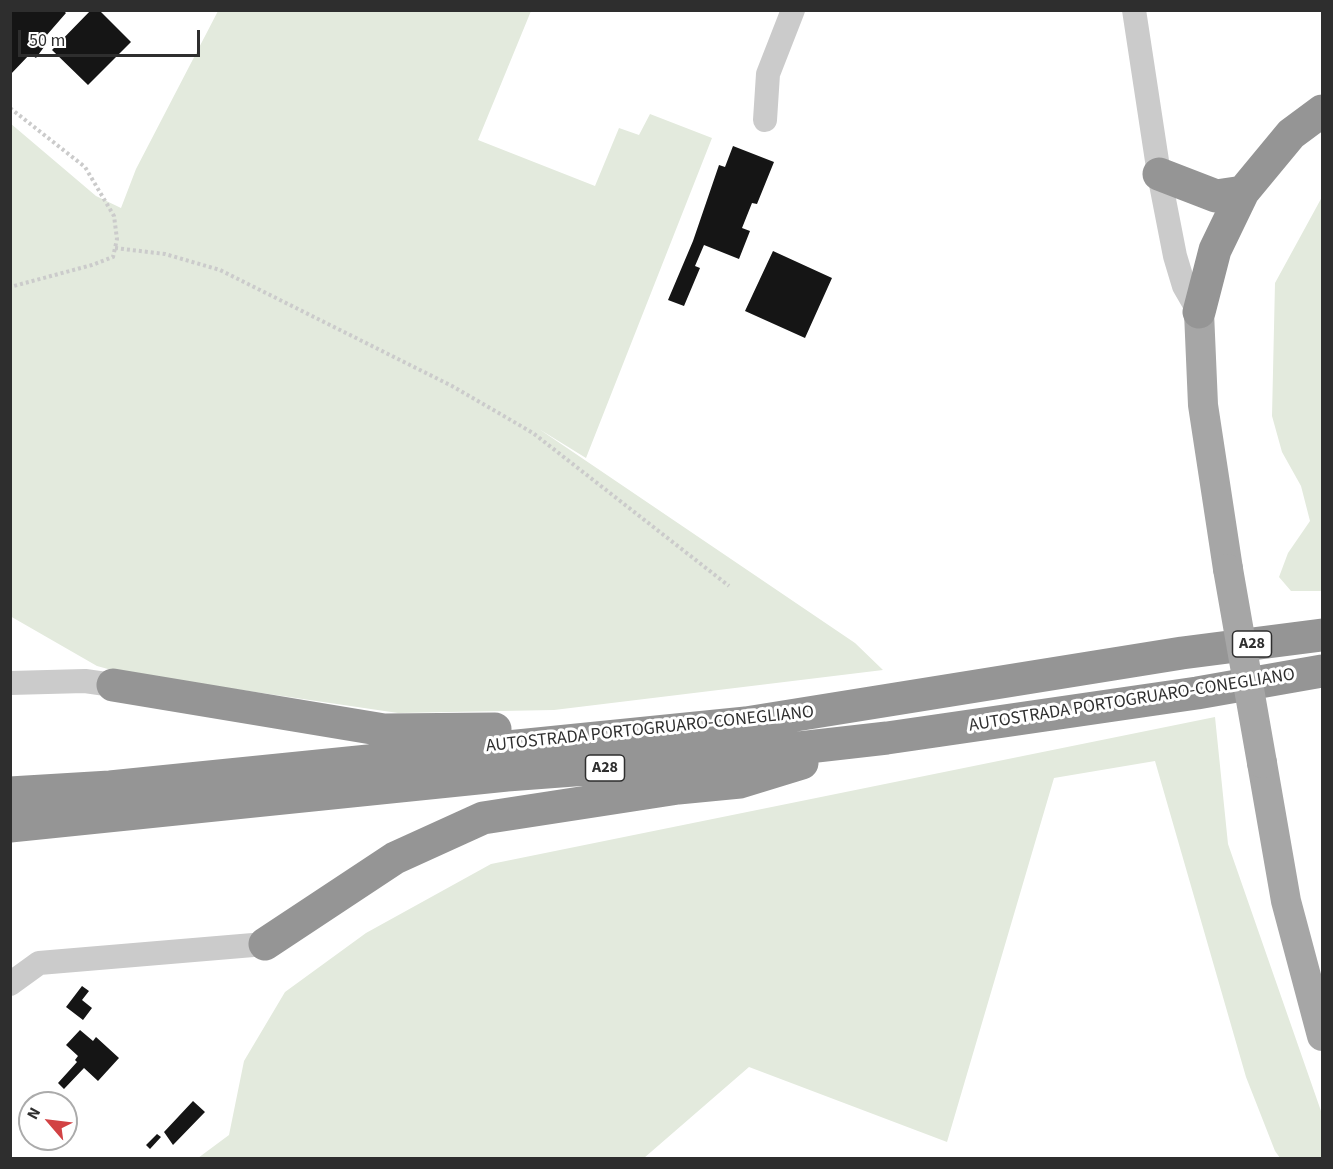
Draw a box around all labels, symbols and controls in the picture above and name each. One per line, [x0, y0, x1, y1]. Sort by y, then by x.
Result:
scale bar [21, 18, 202, 56]
text: 50 m [29, 28, 65, 53]
road number: A28 [1232, 631, 1272, 657]
street label: AUTOSTRADA PORTOGRUARO-CONEGLIANO [967, 665, 1297, 737]
street label: AUTOSTRADA PORTOGRUARO-CONEGLIANO [485, 702, 815, 758]
road number: A28 [586, 755, 624, 781]
north arrow [18, 1091, 78, 1151]
text: N [22, 1104, 46, 1123]

